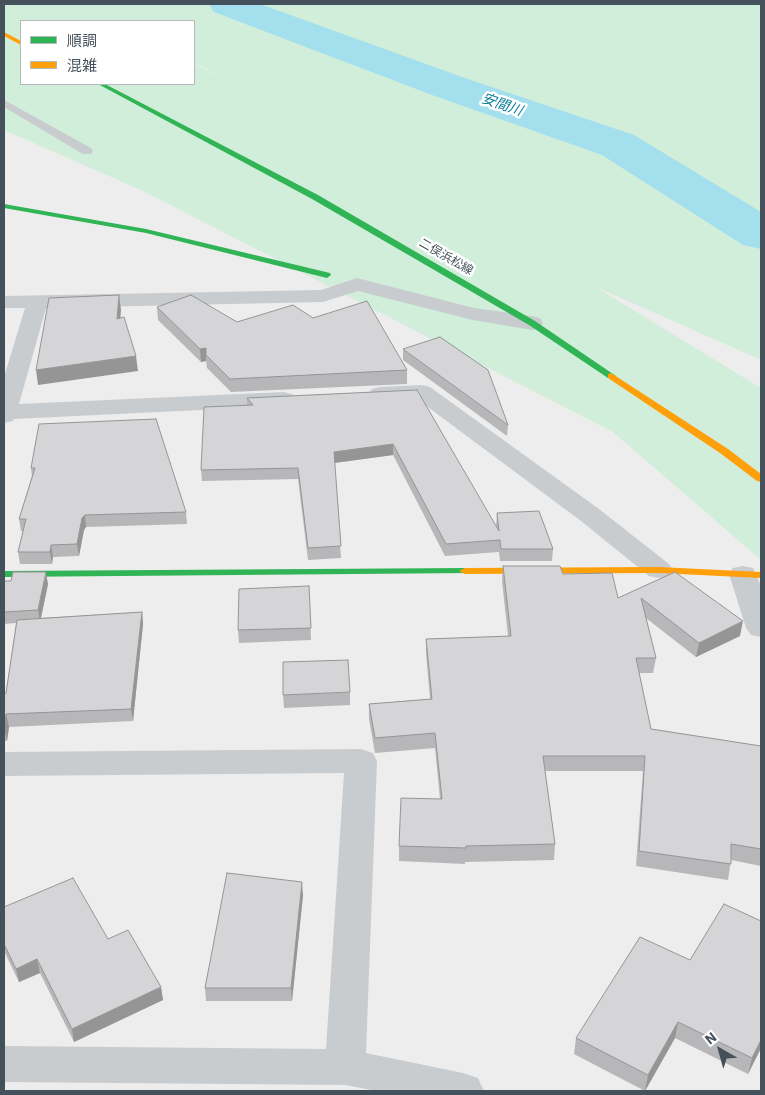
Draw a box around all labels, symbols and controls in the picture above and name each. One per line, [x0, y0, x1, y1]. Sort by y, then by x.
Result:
legend [20, 20, 195, 85]
text: 順調 [67, 31, 97, 50]
text: 混雑 [67, 56, 97, 75]
water label: 安間川 [479, 90, 525, 120]
street label: 二俣浜松線 [416, 236, 476, 278]
north arrow [695, 1025, 745, 1075]
text: N [701, 1028, 720, 1048]

